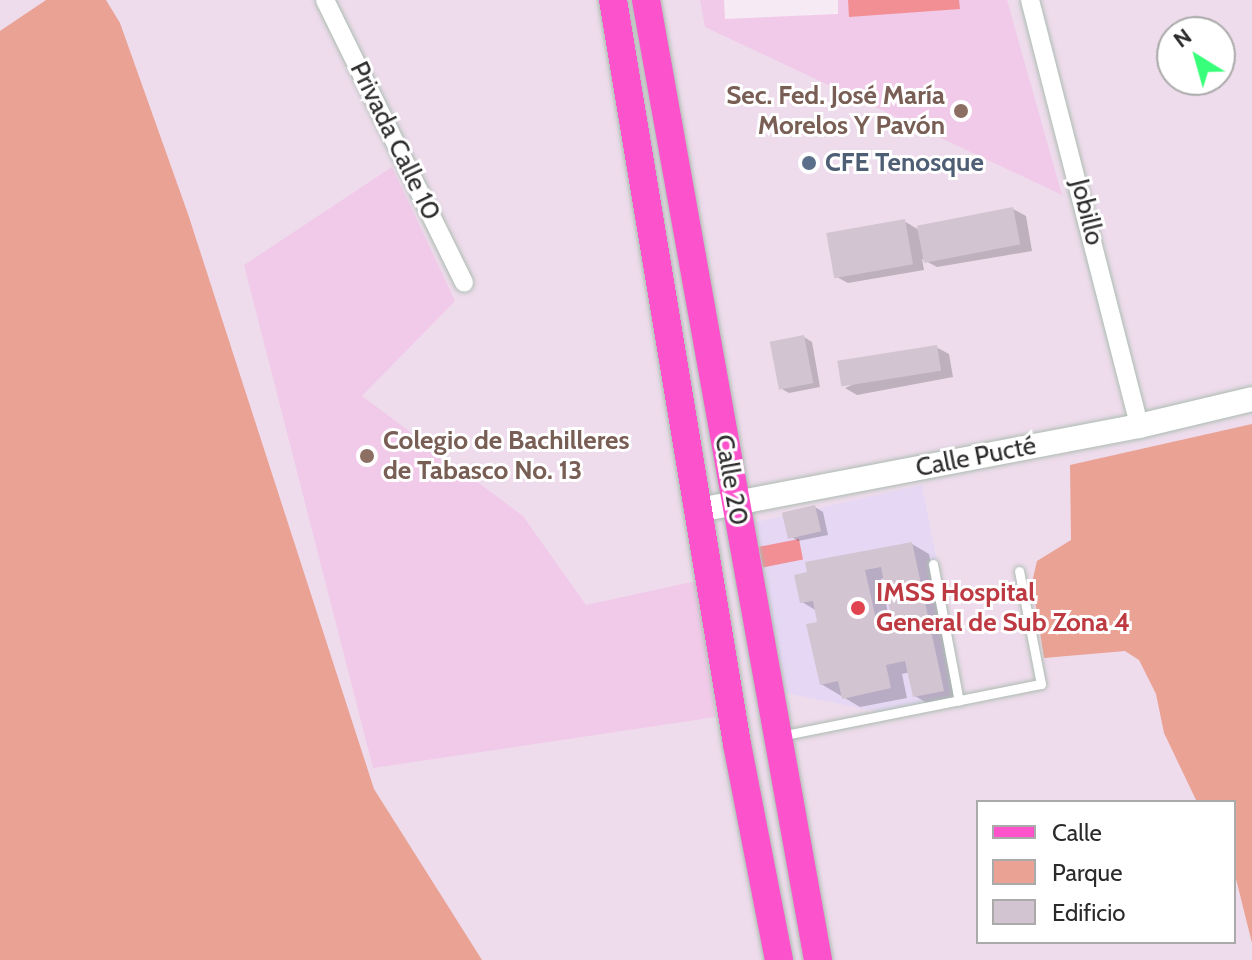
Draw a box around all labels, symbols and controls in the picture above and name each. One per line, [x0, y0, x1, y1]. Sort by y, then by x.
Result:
north arrow [1156, 16, 1236, 96]
text: N [1168, 23, 1197, 53]
street label: Privada Calle 10 [343, 57, 447, 225]
place label: Sec. Fed. José María Morelos Y Pavón [726, 80, 945, 142]
marker: Sec. Fed. José María Morelos Y Pavón [952, 102, 970, 120]
place label: CFE Tenosque [825, 147, 984, 179]
marker: CFE Tenosque [800, 154, 818, 172]
street label: Jobillo [1064, 176, 1110, 248]
place label: Colegio de Bachilleres de Tabasco No. 13 [383, 425, 629, 486]
street label: Calle Pucté [913, 430, 1039, 484]
street label: Calle 20 [708, 432, 754, 528]
marker: Colegio de Bachilleres de Tabasco No. 13 [358, 447, 376, 465]
place label: IMSS Hospital General de Sub Zona 4 [876, 577, 1130, 638]
marker: IMSS Hospital General de Sub Zona 4 [847, 597, 869, 619]
legend [976, 800, 1236, 944]
text: Calle [1052, 818, 1102, 847]
text: Parque [1052, 858, 1122, 887]
text: Edificio [1052, 898, 1126, 927]

